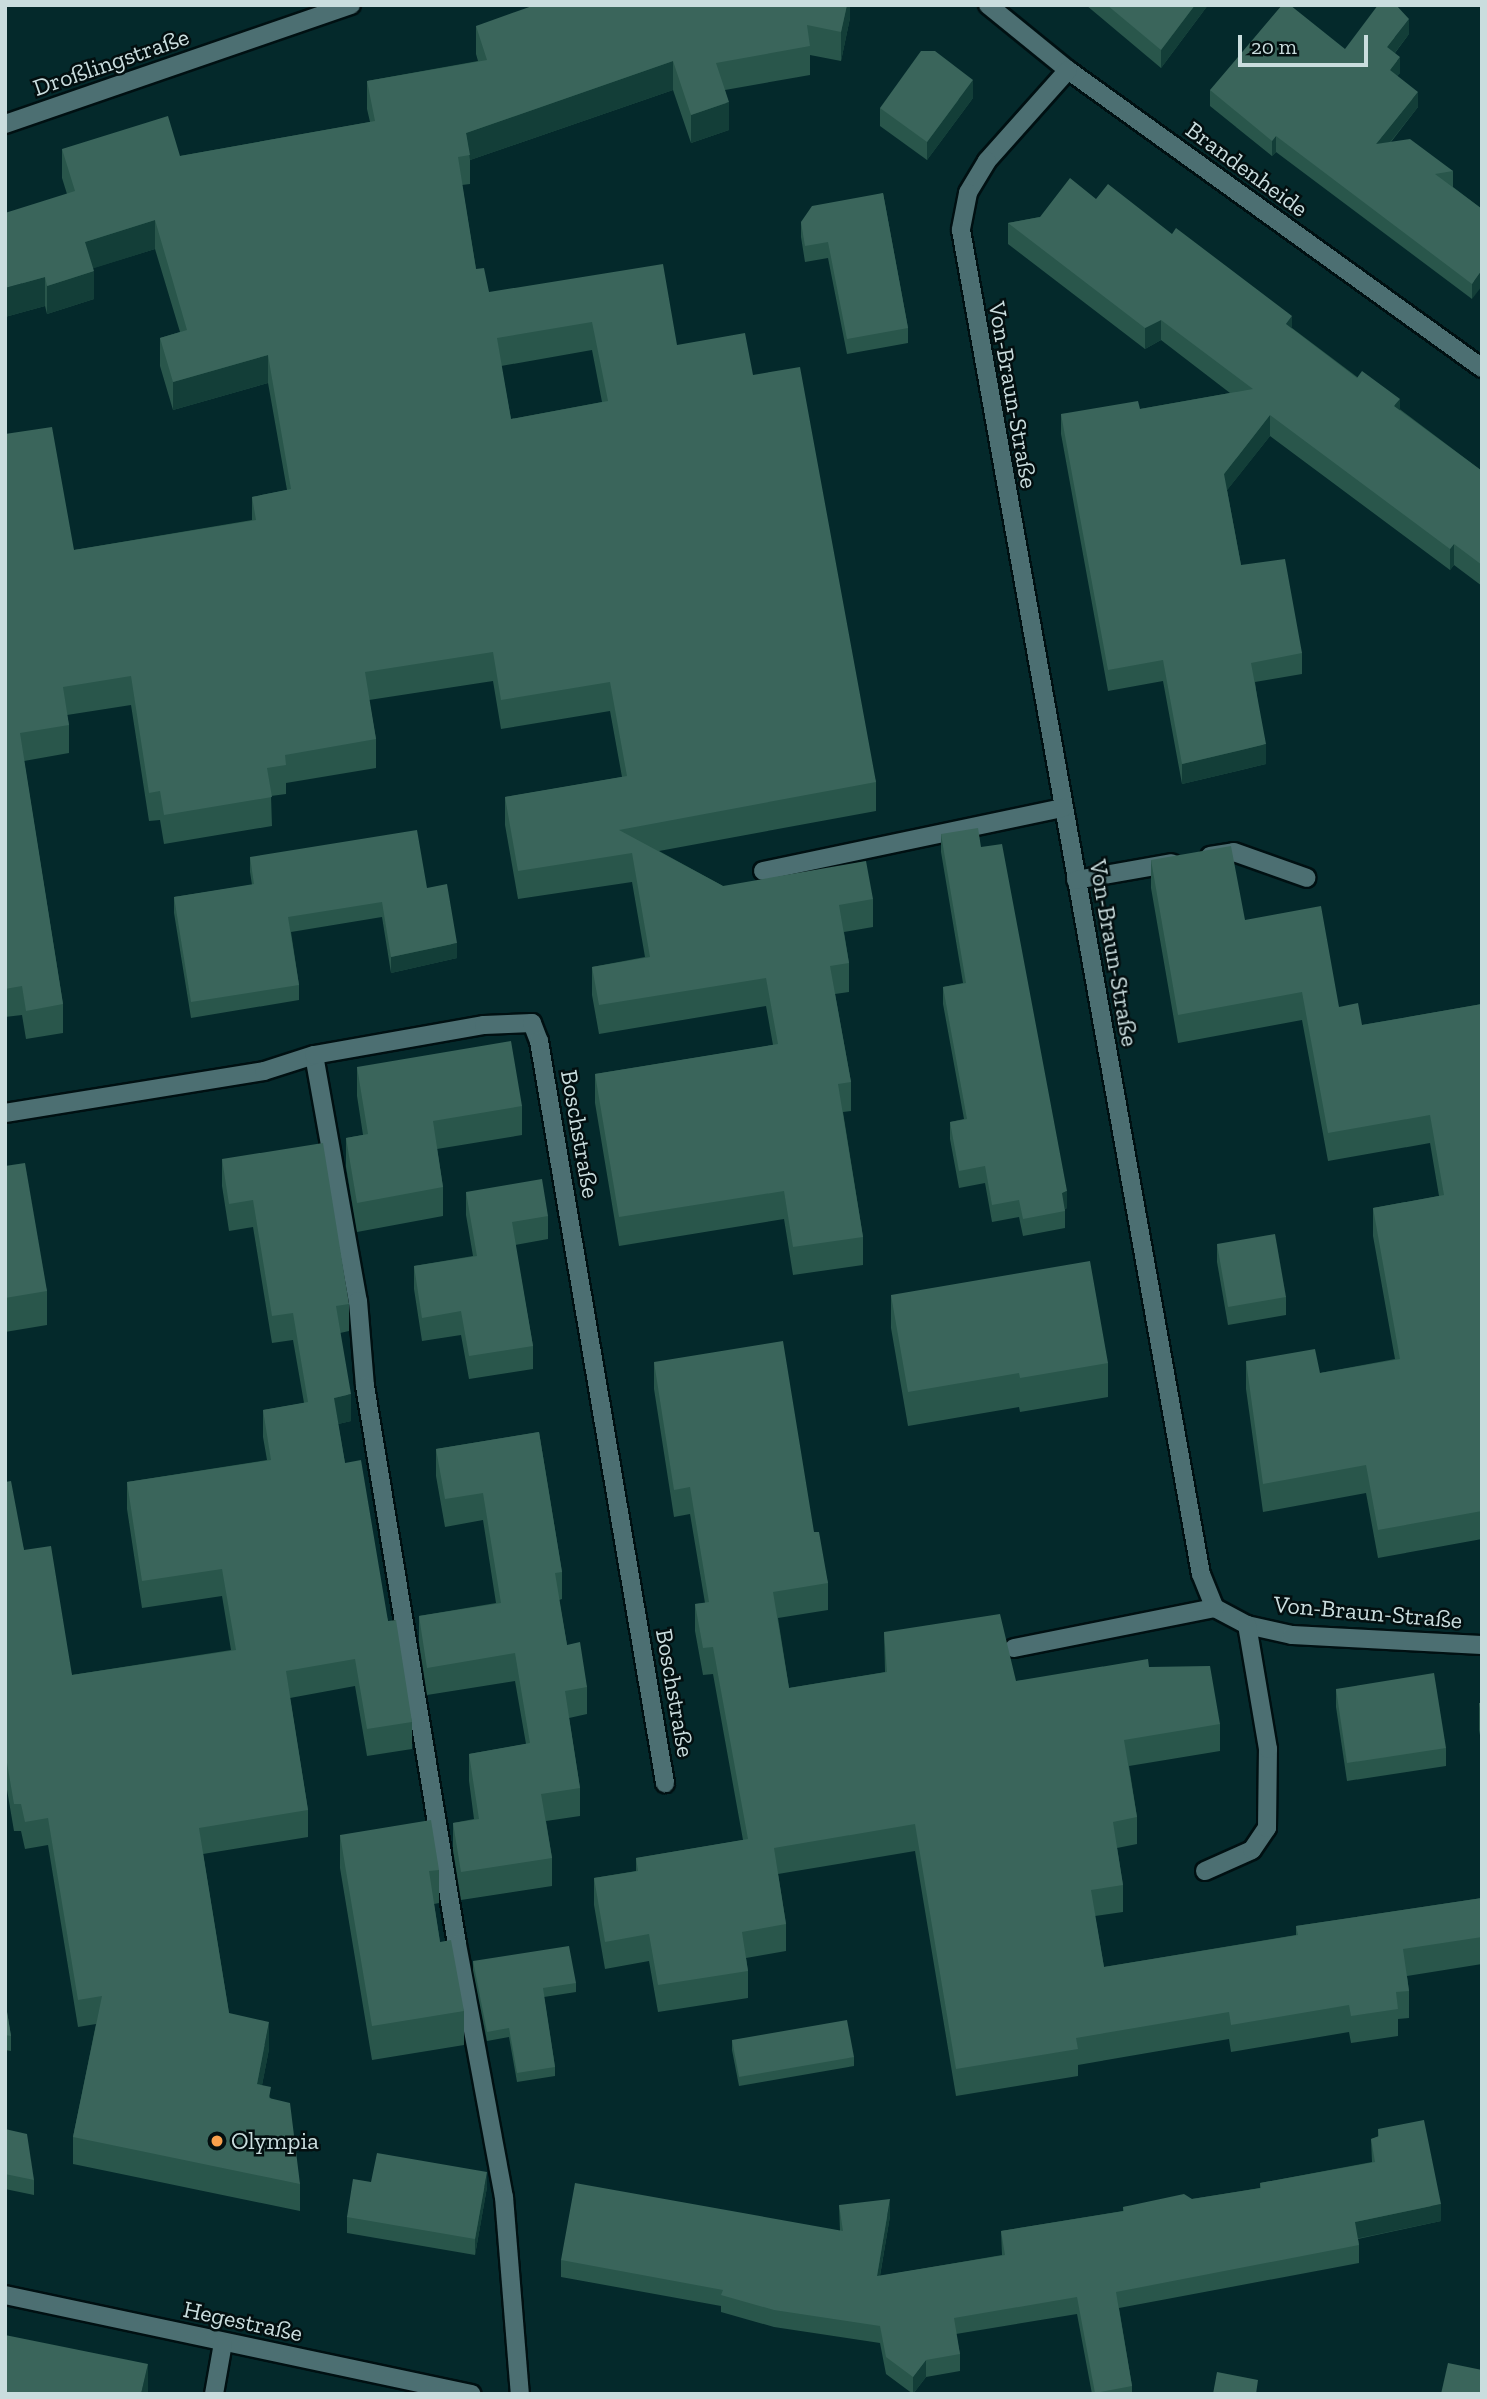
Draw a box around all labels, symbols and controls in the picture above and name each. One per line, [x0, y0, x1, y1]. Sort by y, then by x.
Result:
scale bar [1242, 21, 1372, 65]
street label: Droßlingstraße [29, 22, 193, 102]
text: 20 m [1251, 34, 1297, 59]
street label: Brandenheide [1180, 115, 1314, 223]
street label: Von-Braun-Straße [982, 299, 1044, 491]
street label: Von-Braun-Straße [1083, 857, 1145, 1049]
street label: Boschstraße [555, 1068, 605, 1200]
street label: Von-Braun-Straße [1272, 1589, 1464, 1635]
street label: Boschstraße [650, 1627, 700, 1759]
place label: Olympia [231, 2127, 319, 2155]
marker: Olympia [209, 2133, 225, 2149]
street label: Hegestraße [181, 2294, 305, 2348]

